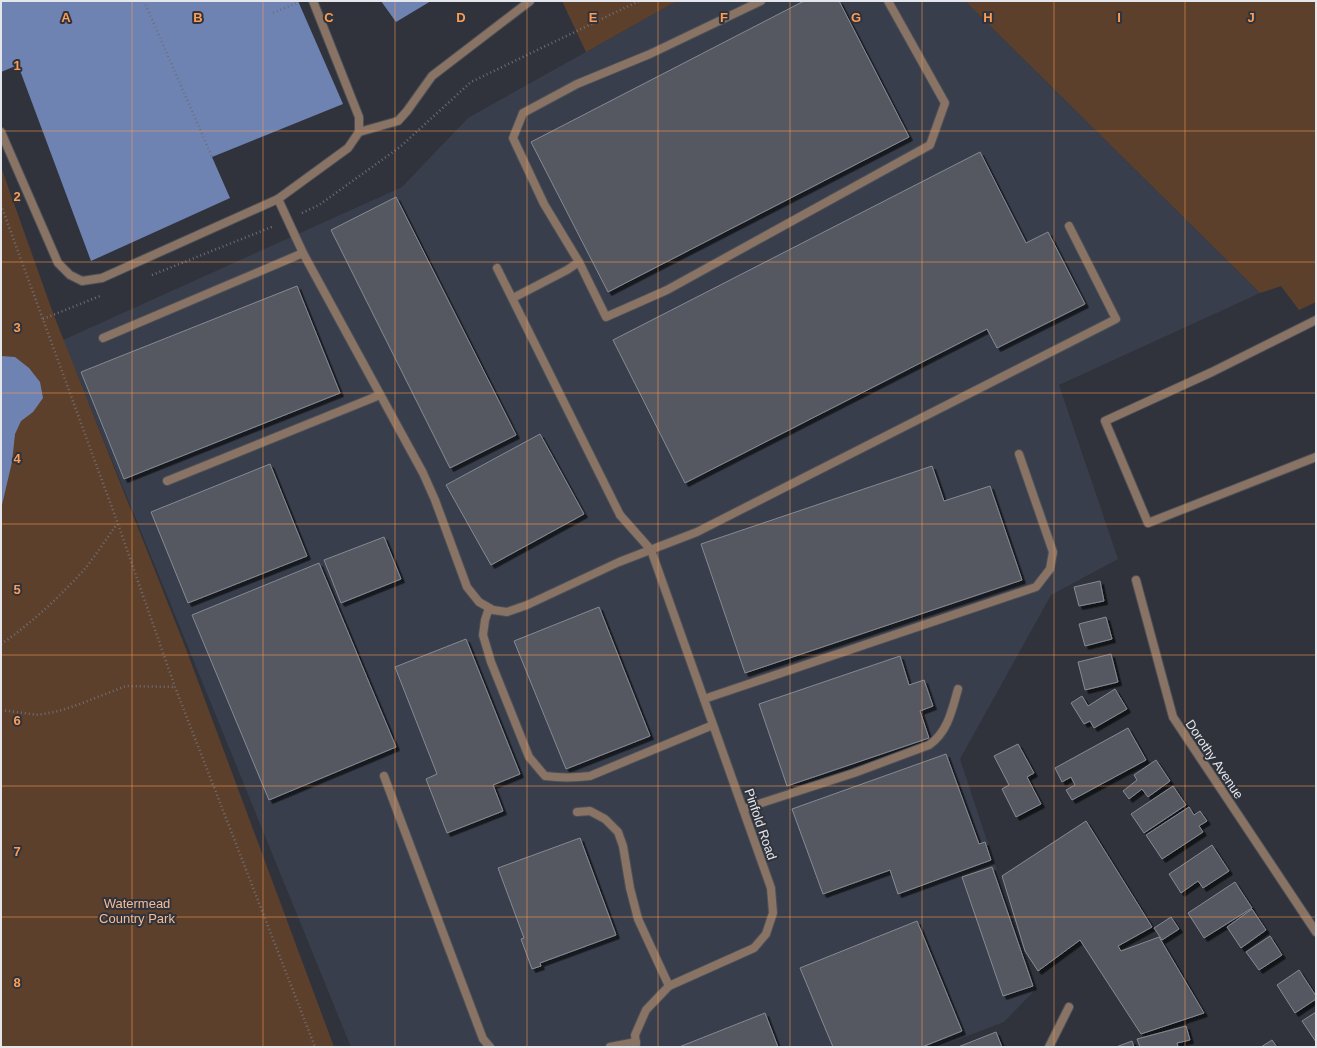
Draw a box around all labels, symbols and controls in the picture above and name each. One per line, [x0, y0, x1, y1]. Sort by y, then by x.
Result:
text: A [61, 10, 71, 25]
text: B [193, 10, 203, 25]
text: C [324, 10, 334, 25]
text: D [456, 10, 466, 25]
text: E [589, 10, 598, 25]
text: F [720, 10, 728, 25]
text: G [851, 10, 861, 25]
text: H [983, 10, 993, 25]
text: I [1117, 10, 1121, 25]
text: J [1247, 10, 1255, 25]
text: 1 [13, 58, 21, 73]
text: 2 [13, 189, 21, 204]
text: 3 [13, 320, 21, 335]
text: 4 [13, 451, 21, 466]
text: 5 [13, 582, 21, 597]
text: 6 [13, 713, 21, 728]
street label: Dorothy Avenue [1183, 717, 1247, 802]
street label: Pinfold Road [741, 787, 780, 862]
text: 7 [13, 844, 21, 859]
park label: Watermead Country Park [99, 896, 175, 926]
text: 8 [13, 975, 21, 990]

